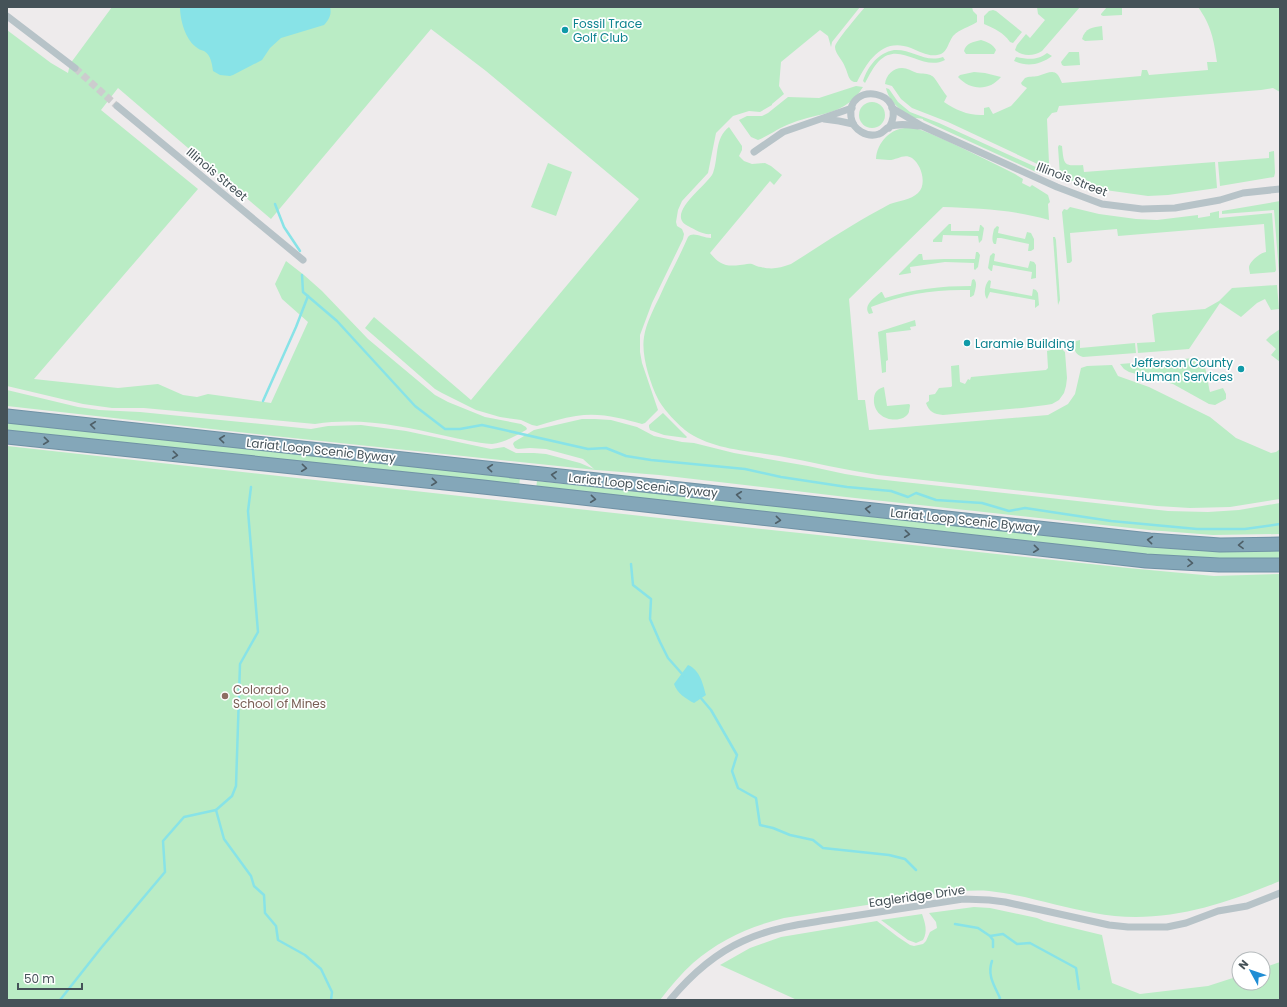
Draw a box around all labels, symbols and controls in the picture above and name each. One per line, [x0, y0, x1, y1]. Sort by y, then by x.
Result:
place label: Fossil Trace Golf Club [573, 15, 642, 46]
marker: Fossil Trace Golf Club [560, 25, 570, 35]
street label: Illinois Street [183, 143, 251, 205]
street label: Illinois Street [1034, 158, 1110, 200]
place label: Laramie Building [975, 335, 1075, 352]
marker: Laramie Building [962, 338, 972, 348]
place label: Jefferson County Human Services [1131, 354, 1233, 385]
marker: Jefferson County Human Services [1236, 364, 1246, 374]
one-way arrow [90, 421, 96, 430]
street label: Lariat Loop Scenic Byway [246, 434, 397, 466]
one-way arrow [219, 435, 225, 444]
one-way arrow [43, 436, 49, 445]
one-way arrow [172, 450, 178, 459]
one-way arrow [301, 464, 307, 473]
one-way arrow [487, 464, 493, 473]
street label: Lariat Loop Scenic Byway [568, 469, 719, 501]
one-way arrow [551, 471, 557, 480]
one-way arrow [431, 477, 437, 486]
one-way arrow [736, 491, 742, 500]
one-way arrow [590, 495, 596, 504]
street label: Lariat Loop Scenic Byway [890, 504, 1041, 536]
one-way arrow [865, 505, 871, 514]
one-way arrow [775, 515, 781, 524]
one-way arrow [904, 530, 910, 539]
one-way arrow [1147, 536, 1153, 545]
one-way arrow [1238, 541, 1244, 549]
one-way arrow [1033, 544, 1039, 553]
one-way arrow [1187, 559, 1193, 568]
place label: Colorado School of Mines [233, 681, 326, 712]
marker: Colorado School of Mines [220, 691, 230, 701]
street label: Eagleridge Drive [868, 881, 966, 911]
north arrow [1231, 951, 1271, 991]
text: N [1235, 956, 1252, 973]
scale bar [18, 965, 82, 991]
text: 50 m [24, 970, 55, 987]

